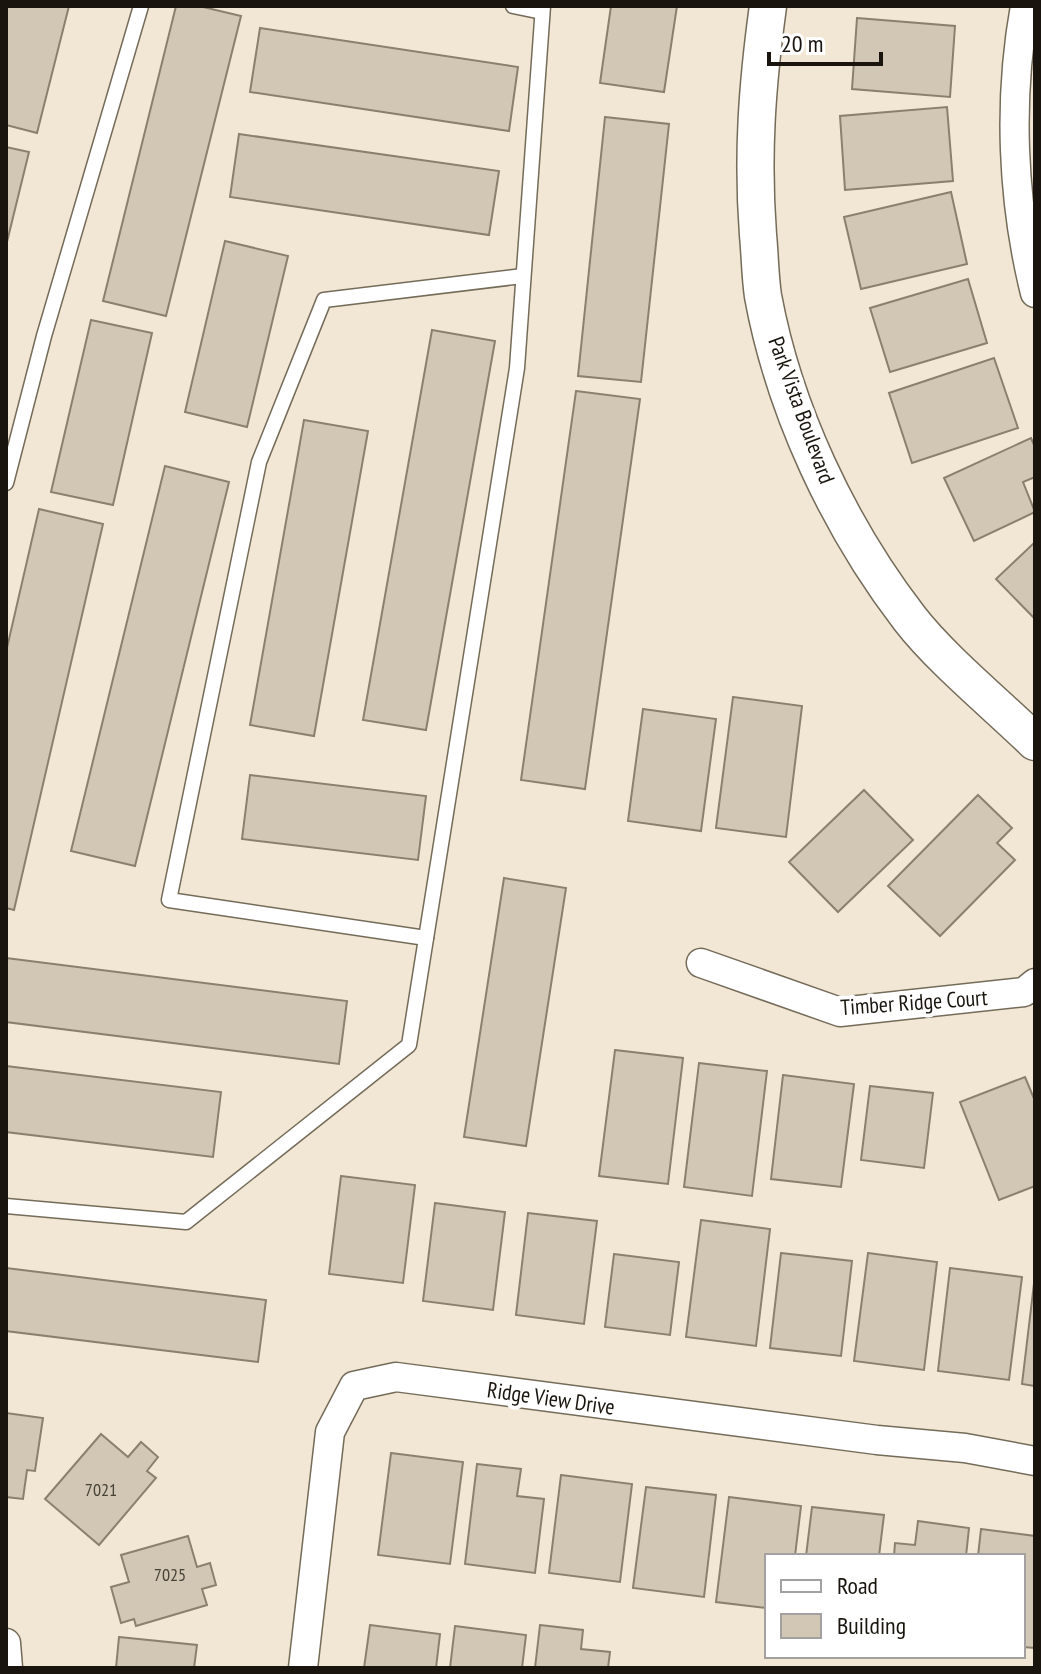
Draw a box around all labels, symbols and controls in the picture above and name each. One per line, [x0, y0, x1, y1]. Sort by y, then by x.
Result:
scale bar [769, 16, 881, 66]
text: 20 m [781, 28, 823, 59]
street label: Park Vista Boulevard [762, 333, 842, 487]
street label: Timber Ridge Court [839, 983, 989, 1021]
street label: Ridge View Drive [485, 1375, 617, 1421]
house number: 7021 [85, 1478, 117, 1501]
legend [765, 1554, 1025, 1658]
house number: 7025 [154, 1563, 186, 1586]
text: Road [837, 1570, 878, 1601]
text: Building [837, 1610, 906, 1641]

